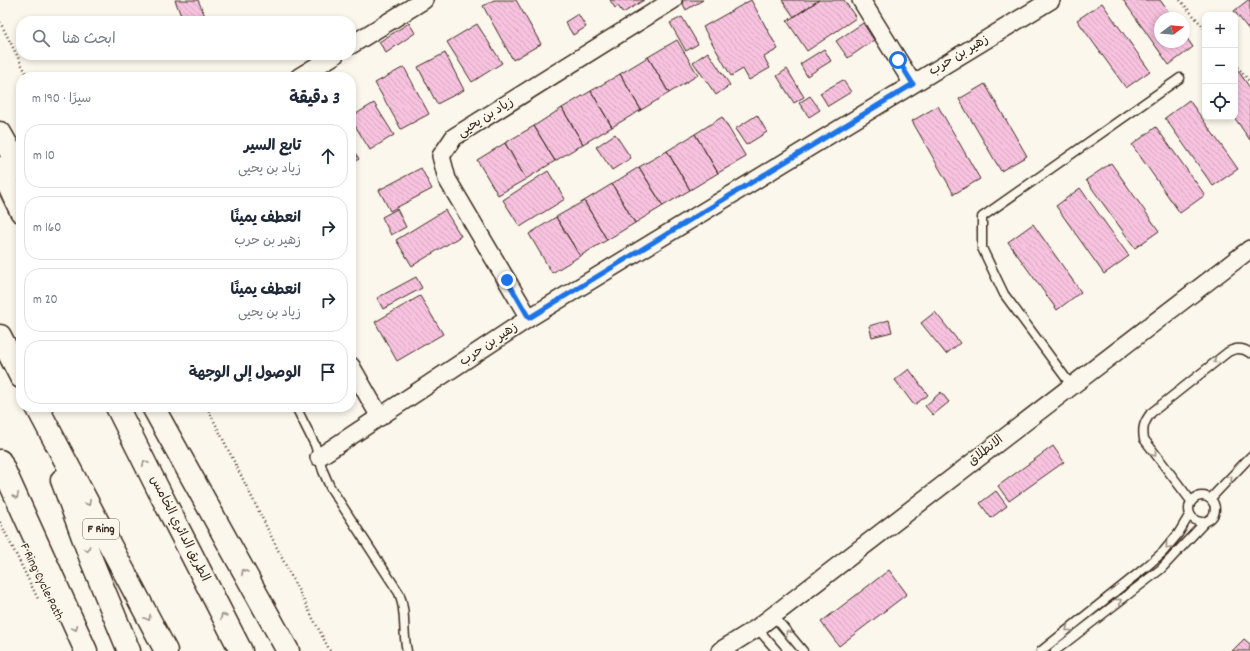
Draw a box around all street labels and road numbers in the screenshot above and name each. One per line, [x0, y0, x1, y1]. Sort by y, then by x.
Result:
street label: زهير بن حرب [925, 31, 993, 81]
street label: زياد بن يحيى [454, 93, 518, 143]
street label: زهير بن حرب [456, 318, 522, 372]
street label: الانطلاق [964, 431, 1008, 471]
street label: الطريق الدائري الخامس [144, 473, 214, 585]
road number: F Ring [83, 519, 119, 539]
street label: F Ring Cycle Path [14, 540, 68, 624]

